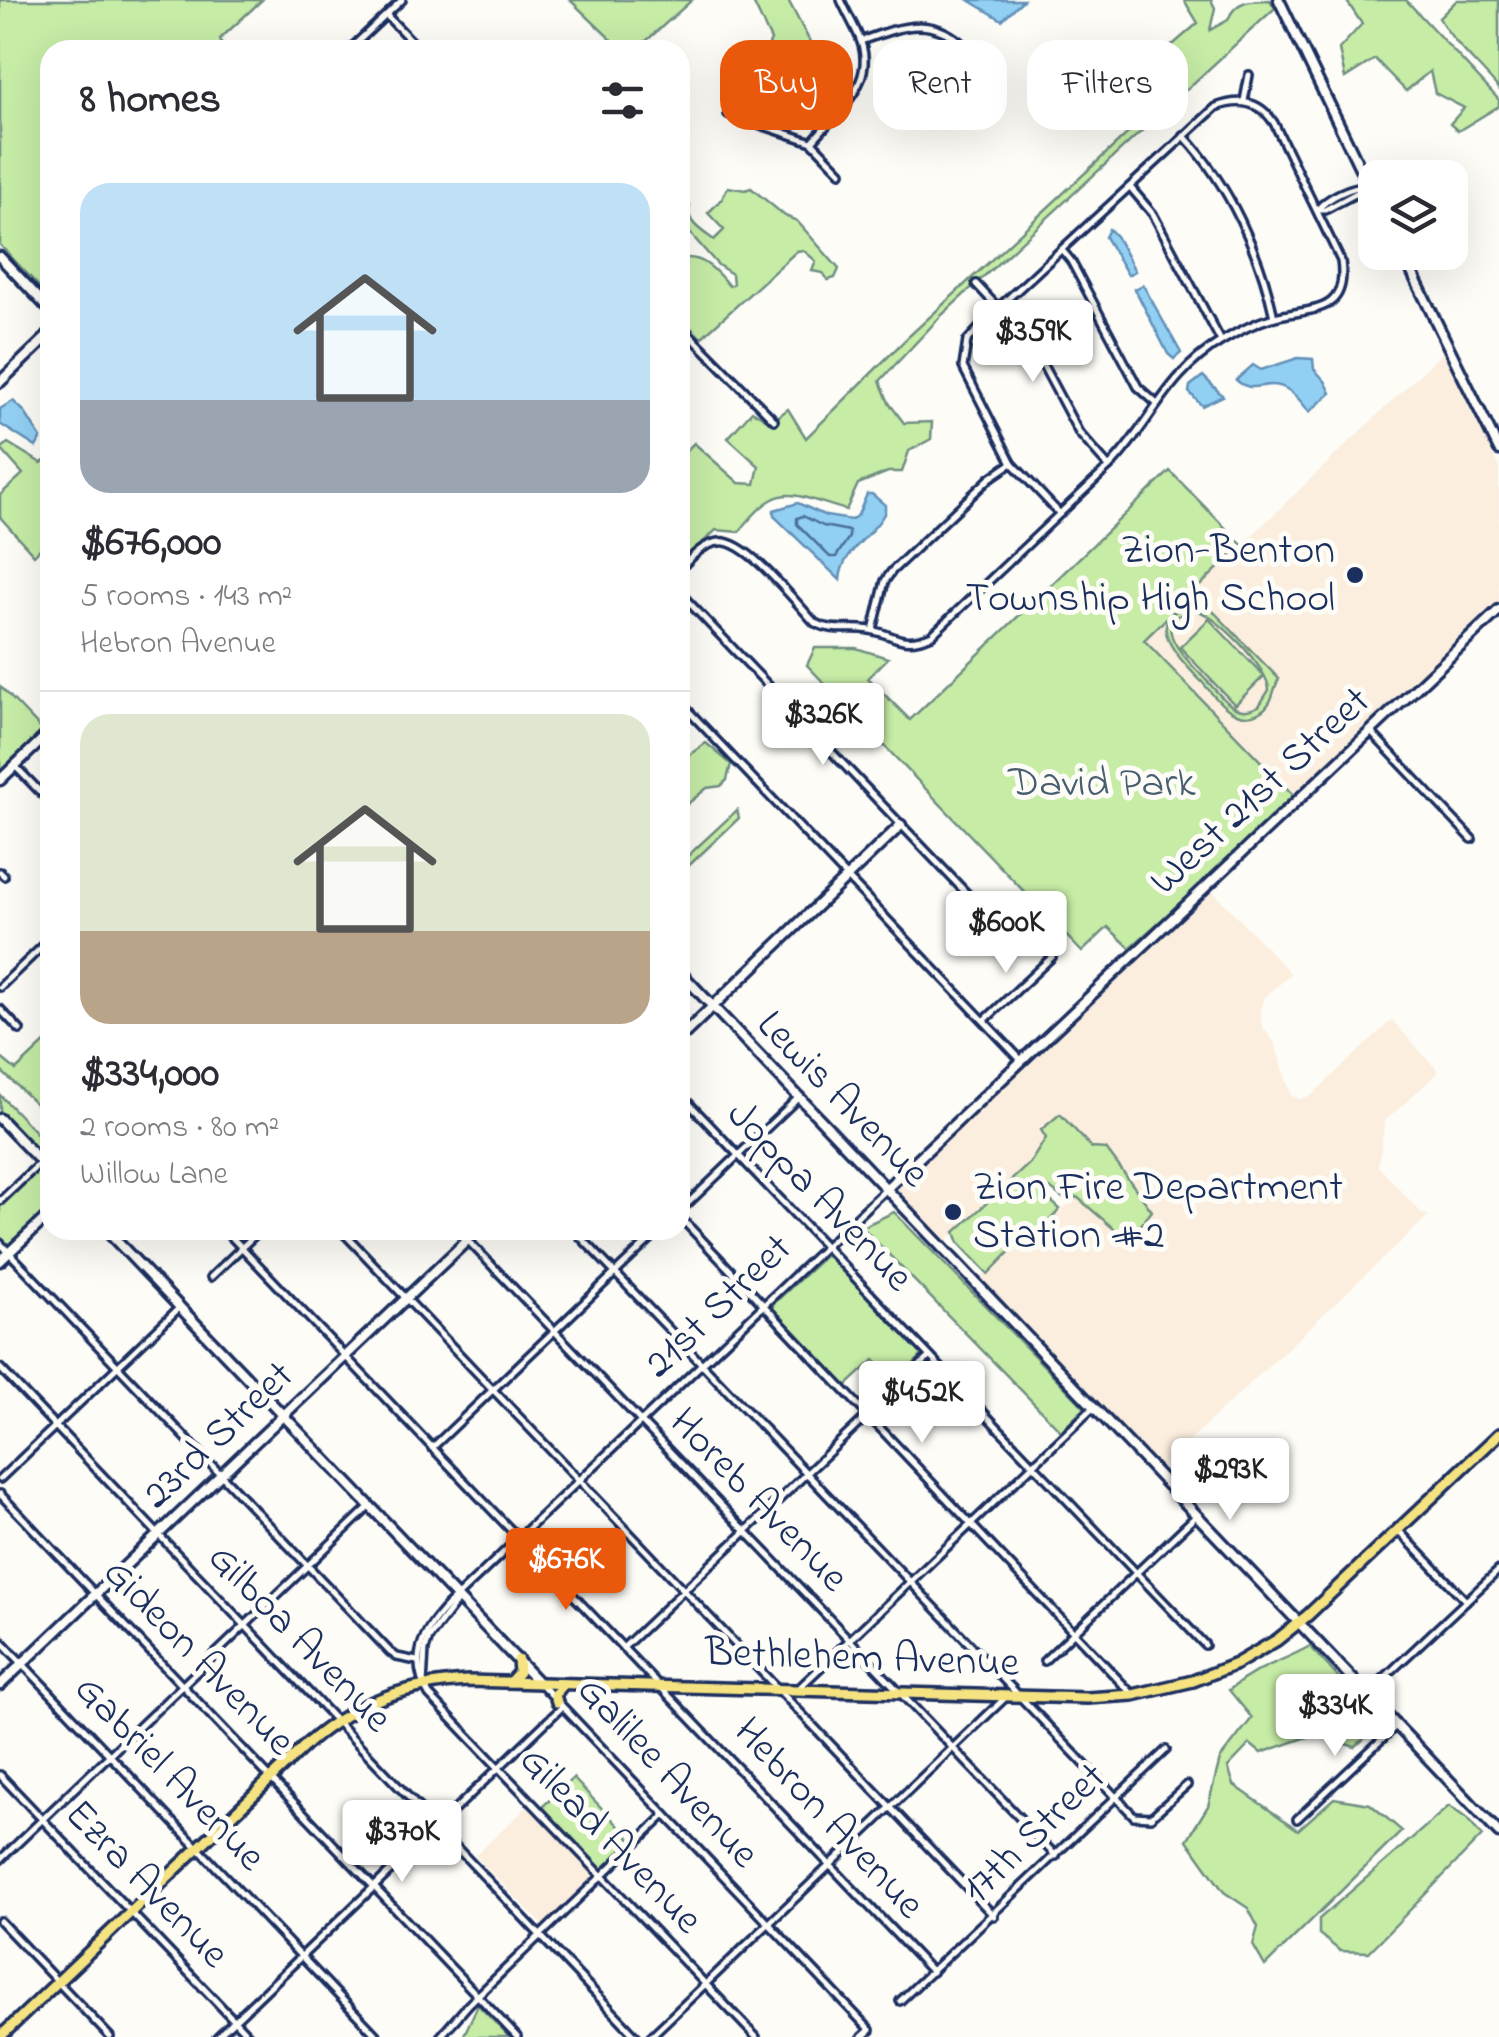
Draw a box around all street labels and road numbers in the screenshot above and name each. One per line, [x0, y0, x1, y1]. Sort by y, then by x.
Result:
street label: West 21st Street [1137, 673, 1385, 911]
street label: Lewis Avenue [741, 997, 943, 1203]
street label: Joppa Avenue [711, 1087, 927, 1307]
street label: 21st Street [631, 1220, 807, 1394]
street label: 23rd Street [129, 1348, 309, 1524]
street label: Horeb Avenue [654, 1395, 862, 1607]
street label: Gilboa Avenue [192, 1530, 406, 1748]
street label: Gideon Avenue [88, 1545, 309, 1771]
street label: Bethlehem Avenue [703, 1623, 1020, 1695]
street label: Gabriel Avenue [59, 1662, 279, 1887]
street label: Galilee Avenue [561, 1663, 773, 1883]
street label: Hebron Avenue [718, 1704, 938, 1934]
street label: Gilead Avenue [504, 1733, 716, 1949]
street label: 17th Street [949, 1749, 1121, 1919]
street label: Ezra Avenue [49, 1787, 243, 1984]

